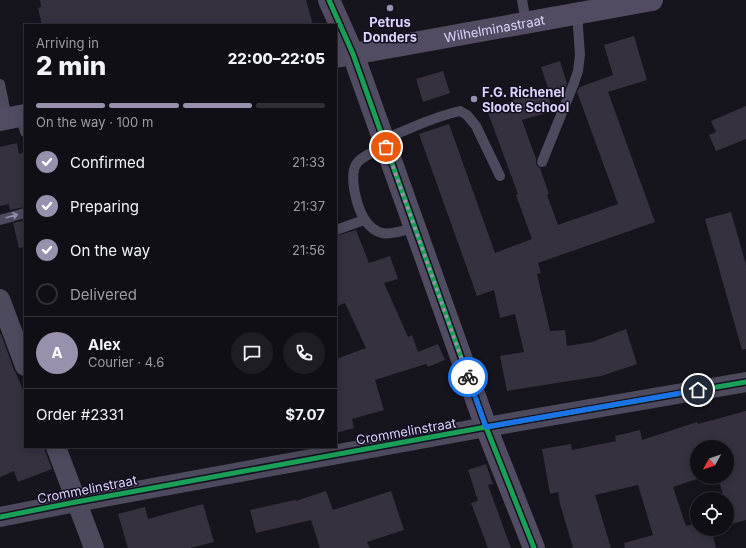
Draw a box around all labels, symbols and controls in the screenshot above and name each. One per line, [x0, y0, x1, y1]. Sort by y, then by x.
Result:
marker: Petrus Donders [385, 3, 395, 13]
street label: Wilhelminastraat [443, 11, 546, 45]
place label: Petrus Donders [363, 14, 417, 45]
text: Arriving in [36, 35, 99, 51]
text: 22:00–22:05 [228, 49, 325, 68]
text: 2 min [36, 50, 106, 81]
place label: F.G. Richenel Sloote School [482, 84, 569, 115]
marker: F.G. Richenel Sloote School [469, 94, 479, 104]
text: On the way · 100 m [36, 114, 153, 130]
pin [369, 130, 403, 164]
icon: bag [375, 136, 397, 158]
icon: check [36, 151, 58, 173]
text: Confirmed [70, 153, 145, 172]
text: 21:33 [292, 154, 325, 170]
icon: check [36, 195, 58, 217]
text: Preparing [70, 197, 139, 216]
text: 21:37 [293, 198, 325, 214]
one-way arrow [6, 212, 19, 219]
icon: check [36, 239, 58, 261]
text: On the way [70, 241, 150, 260]
text: 21:56 [292, 242, 325, 258]
text: Delivered [70, 285, 137, 304]
button: chat [231, 332, 273, 374]
button: phone [283, 332, 325, 374]
text: Alex [88, 335, 121, 354]
text: A [51, 343, 63, 362]
text: Courier · 4.6 [88, 354, 164, 370]
courier [448, 357, 488, 397]
icon: bike [457, 366, 479, 388]
pin [681, 373, 715, 407]
icon: home [687, 379, 709, 401]
text: Order #2331 [36, 405, 124, 424]
text: $7.07 [285, 405, 325, 424]
street label: Crommelinstraat [355, 414, 457, 448]
north arrow [690, 440, 734, 484]
map controls [690, 440, 734, 536]
street label: Crommelinstraat [36, 471, 138, 507]
button: locate [690, 492, 734, 536]

